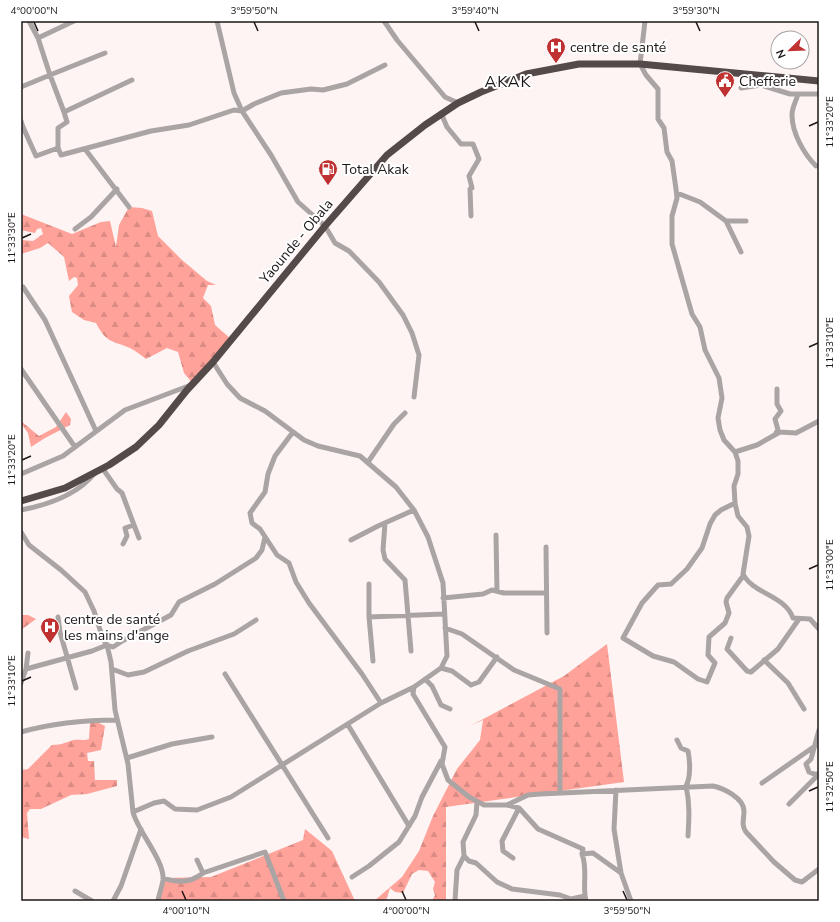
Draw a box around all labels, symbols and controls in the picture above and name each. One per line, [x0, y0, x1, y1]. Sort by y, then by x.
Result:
text: 4°00'00"N [10, 4, 58, 18]
text: 3°59'50"N [230, 4, 278, 18]
text: 3°59'40"N [451, 4, 499, 18]
text: 3°59'30"N [672, 4, 720, 18]
north arrow [770, 30, 810, 70]
hospital icon: centre de santé [545, 36, 567, 64]
place label: centre de santé [570, 38, 666, 57]
text: N [773, 47, 790, 60]
public building icon: Chefferie [714, 70, 736, 98]
district label: AKAK [485, 71, 531, 93]
place label: Chefferie [739, 72, 796, 91]
text: 11°33'20"E [823, 96, 837, 148]
fuel station icon: Total Akak [317, 158, 339, 186]
place label: Total Akak [342, 160, 410, 179]
street label: Yaounde - Obala [255, 195, 337, 288]
text: 11°33'30"E [5, 212, 19, 264]
text: 11°33'10"E [823, 317, 837, 369]
text: 11°33'20"E [5, 434, 19, 486]
text: 11°33'00"E [823, 539, 837, 591]
place label: centre de santé les mains d'ange [64, 610, 169, 645]
hospital icon: centre de santé les mains d'ange [39, 616, 61, 644]
text: 11°33'10"E [5, 655, 19, 707]
text: 11°32'50"E [823, 761, 837, 813]
text: 4°00'10"N [162, 904, 210, 918]
text: 4°00'00"N [382, 904, 430, 918]
text: 3°59'50"N [603, 904, 651, 918]

